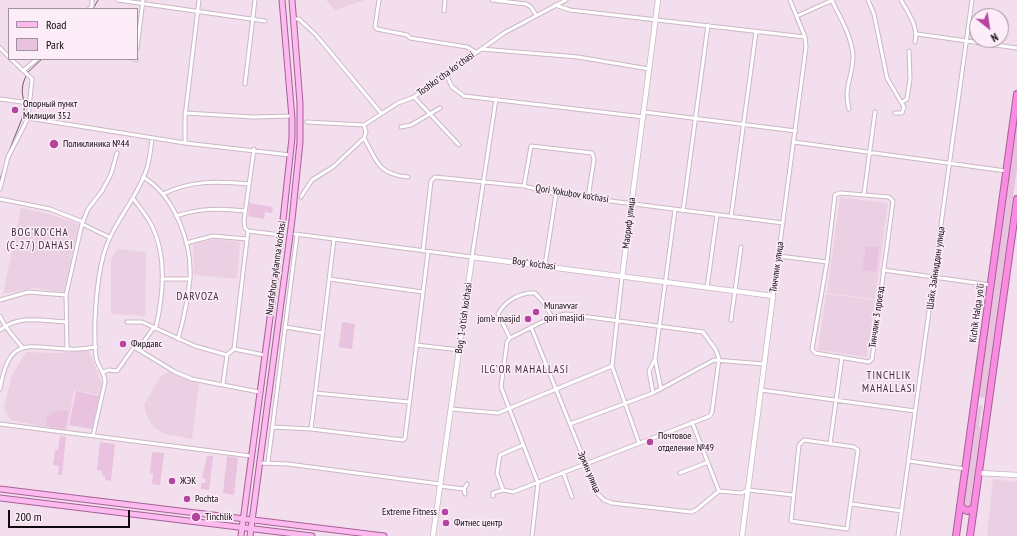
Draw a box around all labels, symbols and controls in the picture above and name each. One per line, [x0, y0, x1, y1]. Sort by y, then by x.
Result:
legend [8, 8, 138, 60]
north arrow [969, 8, 1009, 48]
text: Road [46, 17, 66, 32]
text: N [988, 30, 1001, 45]
text: Park [46, 37, 64, 52]
street label: Toshkoʻcha koʻchasi [415, 49, 477, 99]
place label: Опорный пункт Милиции 352 [23, 98, 77, 122]
marker: Опорный пункт Милиции 352 [10, 105, 20, 115]
marker: Поликлиника №44 [48, 138, 60, 150]
place label: Поликлиника №44 [63, 138, 130, 150]
street label: Qori Yokubov ko'chasi [535, 182, 609, 206]
street label: Маориф улица [620, 197, 638, 249]
street label: Nurafshon aylanma ko'chasi [263, 220, 289, 316]
district label: BOG'KO'CHA (C-27) DAHASI [6, 226, 74, 252]
street label: Шайх Зайниддин улица [924, 226, 948, 310]
street label: Тинчлик улица [767, 241, 787, 293]
street label: Bog' ko'chasi [512, 255, 556, 273]
street label: Bog' 1-o'tish ko'chasi [453, 282, 475, 354]
street label: Kichik Halqa yo'li [967, 283, 987, 343]
street label: Тинчлик 3 проезд [867, 285, 887, 349]
district label: DARVOZA [176, 290, 220, 304]
place label: Munavvar qori masjidi [544, 300, 584, 324]
marker: Munavvar qori masjidi [531, 307, 541, 317]
place label: jom'e masjid [477, 313, 520, 325]
marker: jom'e masjid [523, 314, 533, 324]
place label: Фирдавс [131, 338, 162, 350]
marker: Фирдавс [118, 339, 128, 349]
district label: ILG'OR MAHALLASI [481, 363, 569, 377]
district label: TINCHLIK MAHALLASI [862, 369, 916, 395]
place label: Почтовое отделение №49 [658, 430, 714, 454]
marker: Почтовое отделение №49 [645, 437, 655, 447]
street label: Эркин улица [575, 449, 603, 495]
place label: ЖЭК [180, 475, 196, 487]
marker: ЖЭК [167, 476, 177, 486]
place label: Pochta [195, 493, 218, 505]
marker: Pochta [182, 494, 192, 504]
scale bar [10, 502, 132, 528]
place label: Extreme Fitness [382, 506, 437, 518]
marker: Extreme Fitness [440, 507, 450, 517]
text: 200 m [15, 509, 42, 524]
marker: Tinchlik [190, 511, 202, 523]
place label: Tinchlik [205, 511, 232, 523]
place label: Фитнес центр [454, 517, 502, 529]
marker: Фитнес центр [441, 518, 451, 528]

